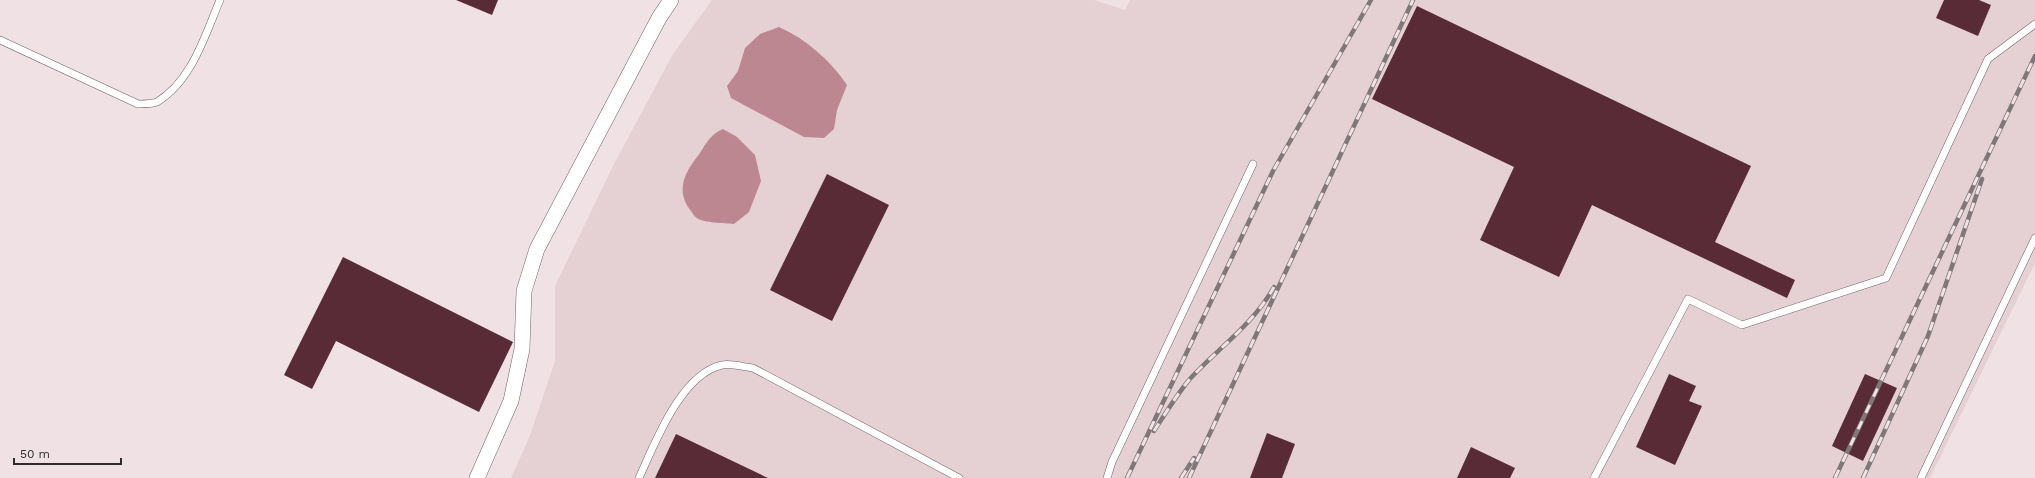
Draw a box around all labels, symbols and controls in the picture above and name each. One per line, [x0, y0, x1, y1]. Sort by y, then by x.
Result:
scale bar [14, 440, 121, 466]
text: 50 m [20, 447, 50, 461]

